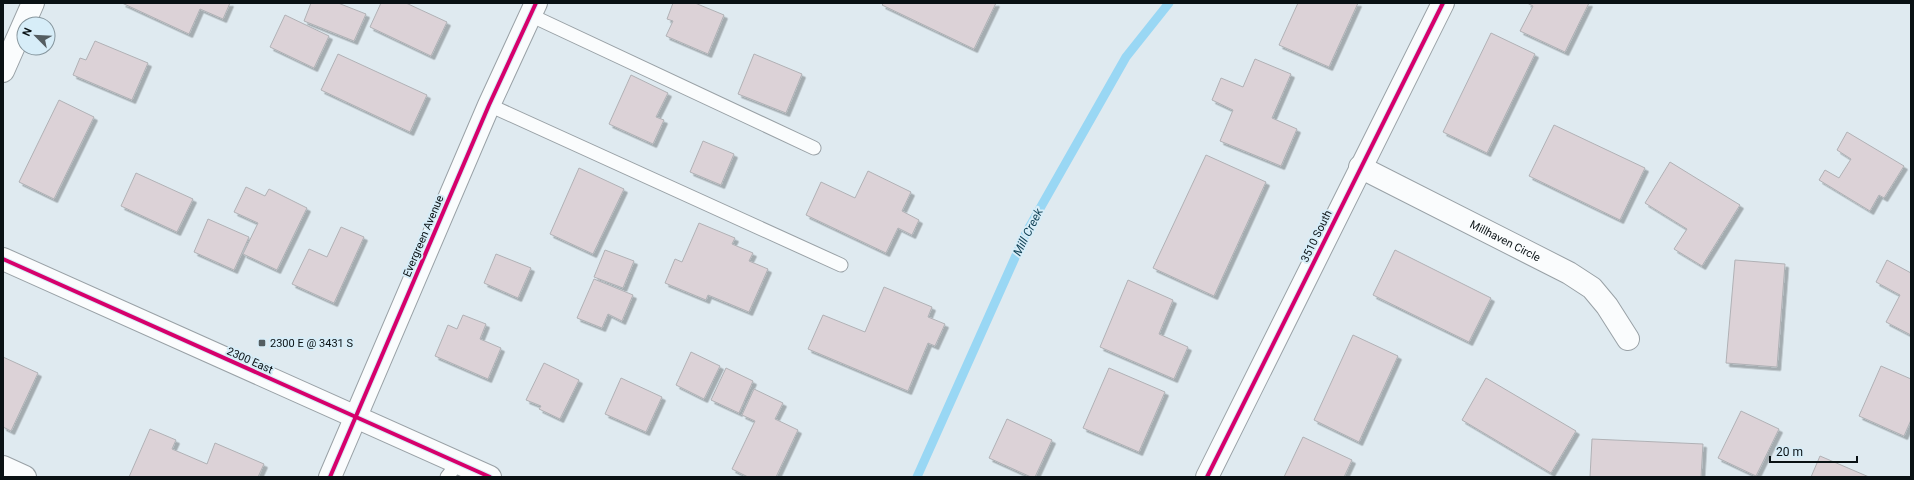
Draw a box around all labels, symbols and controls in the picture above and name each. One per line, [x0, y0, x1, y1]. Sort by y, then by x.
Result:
north arrow [16, 16, 56, 56]
text: N [20, 26, 35, 38]
street label: Evergreen Avenue [400, 193, 447, 279]
water label: Mill Creek [1010, 205, 1046, 258]
street label: 3510 South [1298, 208, 1335, 264]
street label: Millhaven Circle [1468, 218, 1543, 265]
place label: 2300 E @ 3431 S [270, 337, 354, 350]
marker: 2300 E @ 3431 S [257, 338, 267, 348]
street label: 2300 East [225, 345, 275, 377]
scale bar [1770, 438, 1857, 464]
text: 20 m [1776, 445, 1803, 459]

